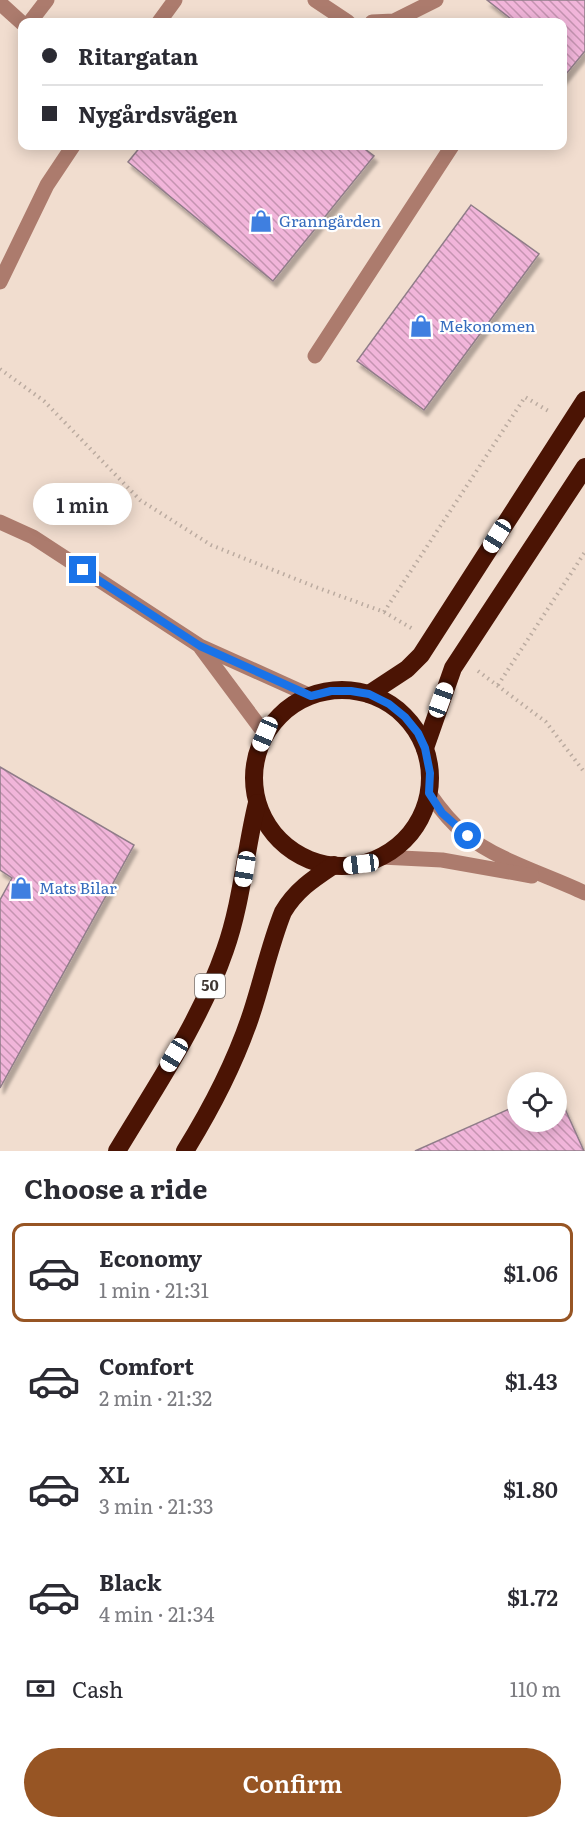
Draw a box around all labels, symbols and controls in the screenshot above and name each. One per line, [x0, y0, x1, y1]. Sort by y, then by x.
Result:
text: Ritargatan [78, 39, 198, 72]
text: Nygårdsvägen [78, 97, 238, 130]
shop icon: Granngården [248, 208, 274, 234]
place label: Granngården [279, 208, 381, 232]
shop icon: Mekonomen [408, 313, 434, 339]
place label: Mekonomen [439, 313, 536, 337]
callout: 1 min [34, 483, 132, 525]
text: 1 min [56, 489, 109, 519]
car [480, 516, 514, 556]
route end [69, 556, 96, 583]
car [426, 680, 456, 720]
car [250, 714, 280, 754]
route start [454, 822, 481, 849]
car [233, 850, 257, 888]
car [342, 853, 380, 875]
shop icon: Mats Bilar [8, 875, 34, 901]
place label: Mats Bilar [39, 875, 117, 899]
road number: 50 [195, 974, 225, 998]
car [157, 1035, 191, 1075]
map controls [507, 1072, 567, 1132]
button: locate [507, 1072, 567, 1132]
text: Choose a ride [24, 1167, 207, 1207]
text: Economy [99, 1241, 202, 1274]
icon: car [27, 1246, 81, 1300]
text: $1.06 [503, 1256, 558, 1289]
text: 1 min · 21:31 [99, 1274, 209, 1304]
text: Comfort [99, 1349, 194, 1382]
icon: car [27, 1354, 81, 1408]
text: $1.43 [505, 1364, 558, 1397]
text: 2 min · 21:32 [99, 1382, 212, 1412]
text: XL [99, 1457, 130, 1490]
icon: car [27, 1462, 81, 1516]
text: $1.80 [503, 1472, 558, 1505]
text: 3 min · 21:33 [99, 1490, 214, 1520]
text: Black [99, 1565, 161, 1598]
icon: car [27, 1570, 81, 1624]
text: $1.72 [507, 1580, 558, 1613]
text: 4 min · 21:34 [99, 1598, 214, 1628]
icon: cash [24, 1672, 57, 1705]
text: Cash [72, 1672, 123, 1705]
text: 110 m [510, 1673, 561, 1703]
button: Confirm [24, 1748, 561, 1817]

